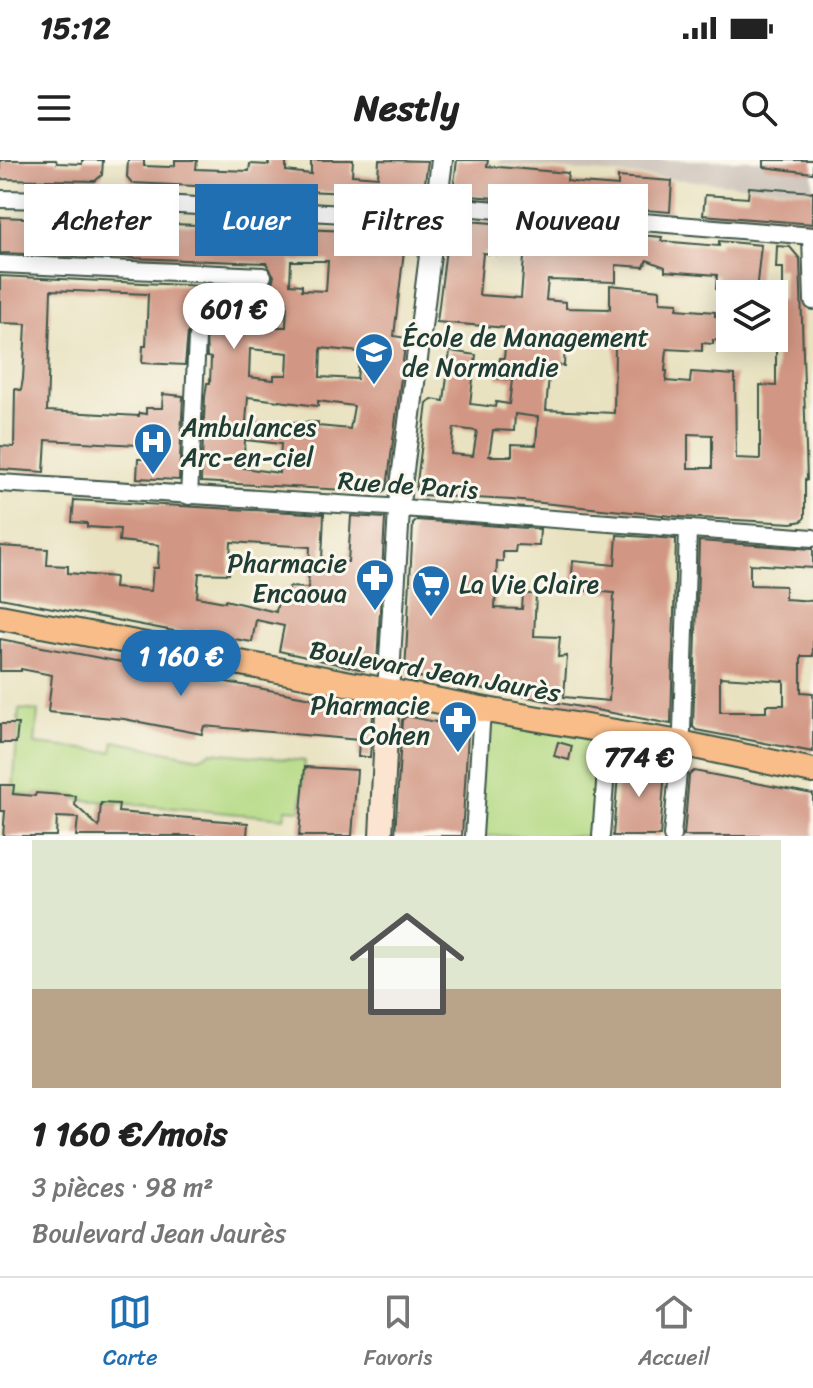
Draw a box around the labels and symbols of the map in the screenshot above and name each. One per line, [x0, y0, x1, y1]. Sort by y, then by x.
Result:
pin: 601 € [178, 283, 290, 351]
place label: École de Management de Normandie [402, 314, 649, 390]
school or university icon: École de Management de Normandie [353, 331, 395, 386]
place label: Ambulances Arc-en-ciel [180, 404, 317, 480]
hospital icon: Ambulances Arc-en-ciel [132, 421, 174, 476]
street label: Rue de Paris [336, 457, 480, 513]
place label: Pharmacie Encaoua [227, 540, 347, 616]
pharmacy icon: Pharmacie Encaoua [354, 557, 396, 612]
place label: La Vie Claire [459, 561, 600, 607]
supermarket icon: La Vie Claire [410, 563, 452, 618]
street label: Boulevard Jean Jaurès [306, 626, 565, 716]
pin: 1 160 € [107, 630, 255, 698]
place label: Pharmacie Cohen [310, 682, 430, 758]
pharmacy icon: Pharmacie Cohen [437, 699, 479, 754]
pin: 774 € [583, 731, 695, 799]

